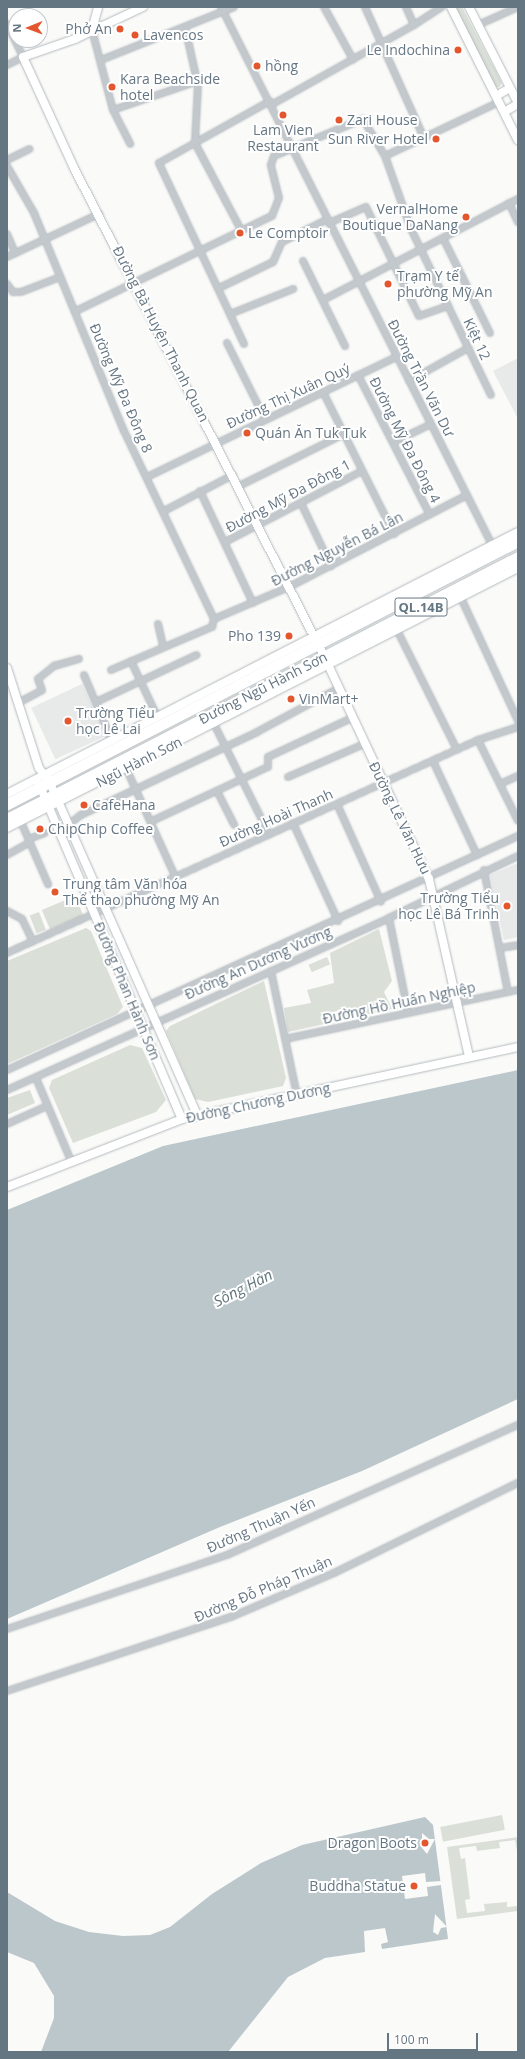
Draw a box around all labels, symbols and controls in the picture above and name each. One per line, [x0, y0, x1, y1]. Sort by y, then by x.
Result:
north arrow [8, 8, 48, 48]
place label: Phở An [65, 21, 112, 37]
text: N [9, 24, 24, 33]
marker: Phở An [115, 24, 125, 34]
place label: Lavencos [143, 27, 203, 43]
marker: Lavencos [130, 30, 140, 40]
place label: Le Indochina [367, 42, 450, 58]
marker: Le Indochina [453, 45, 463, 55]
place label: hồng [265, 58, 298, 74]
marker: hồng [252, 61, 262, 71]
place label: Kara Beachside hotel [120, 71, 220, 104]
marker: Kara Beachside hotel [107, 82, 117, 92]
marker: Lam Vien Restaurant [278, 110, 288, 120]
place label: Zari House [347, 112, 418, 128]
marker: Zari House [334, 115, 344, 125]
place label: Lam Vien Restaurant [247, 122, 319, 154]
place label: Sun River Hotel [328, 131, 428, 147]
marker: Sun River Hotel [431, 134, 441, 144]
place label: VernalHome Boutique DaNang [342, 201, 458, 234]
marker: VernalHome Boutique DaNang [461, 212, 471, 222]
place label: Le Comptoir [248, 225, 328, 241]
marker: Le Comptoir [235, 228, 245, 238]
street label: Đường Bà Huyện Thanh Quan [109, 243, 213, 425]
place label: Trạm Y tế phường Mỹ An [397, 268, 492, 300]
marker: Trạm Y tế phường Mỹ An [382, 278, 394, 290]
street label: Kiệt 12 [460, 315, 494, 363]
street label: Đường Trần Văn Dư [384, 317, 458, 439]
street label: Đường Mỹ Đa Đông 8 [86, 321, 156, 455]
street label: Đường Thị Xuân Quý [224, 360, 352, 432]
street label: Đường Mỹ Đa Đông 4 [366, 374, 444, 506]
place label: Quán Ăn Tuk Tuk [255, 425, 366, 441]
marker: Quán Ăn Tuk Tuk [242, 428, 252, 438]
street label: Đường Mỹ Đa Đông 1 [223, 456, 353, 536]
street label: Đường Nguyễn Bá Lân [268, 508, 406, 590]
road number: QL.14B [394, 596, 448, 618]
place label: Pho 139 [228, 628, 281, 644]
marker: Pho 139 [284, 631, 294, 641]
street label: Đường Ngũ Hành Sơn [196, 648, 330, 728]
place label: VinMart+ [299, 691, 359, 707]
marker: VinMart+ [286, 694, 296, 704]
place label: Trường Tiểu học Lê Lai [76, 705, 155, 738]
marker: Trường Tiểu học Lê Lai [63, 716, 73, 726]
street label: Ngũ Hành Sơn [93, 733, 185, 791]
street label: Đường Lê Văn Hưu [365, 759, 435, 877]
street label: Đường Hoài Thanh [217, 785, 335, 851]
place label: CafeHana [92, 797, 156, 813]
marker: CafeHana [79, 800, 89, 810]
place label: ChipChip Coffee [48, 821, 153, 837]
marker: ChipChip Coffee [35, 824, 45, 834]
place label: Trung tâm Văn hóa Thể thao phường Mỹ An [63, 876, 220, 908]
marker: Trung tâm Văn hóa Thể thao phường Mỹ An [50, 887, 60, 897]
place label: Trường Tiểu học Lê Bá Trinh [398, 890, 499, 922]
marker: Trường Tiểu học Lê Bá Trinh [502, 901, 512, 911]
street label: Đường Phan Hành Sơn [90, 919, 164, 1063]
street label: Đường An Dương Vương [182, 923, 334, 1003]
street label: Đường Hồ Huấn Nghiệp [321, 979, 477, 1027]
street label: Đường Chương Dương [184, 1079, 332, 1127]
water label: Sông Hàn [211, 1266, 275, 1310]
street label: Đường Thuận Yến [204, 1494, 318, 1556]
street label: Đường Đỗ Pháp Thuận [191, 1552, 335, 1626]
place label: Dragon Boots [328, 1835, 417, 1851]
marker: Dragon Boots [420, 1838, 430, 1848]
place label: Buddha Statue [309, 1878, 406, 1894]
marker: Buddha Statue [409, 1881, 419, 1891]
scale bar [389, 2025, 480, 2051]
text: 100 m [394, 2031, 429, 2048]

